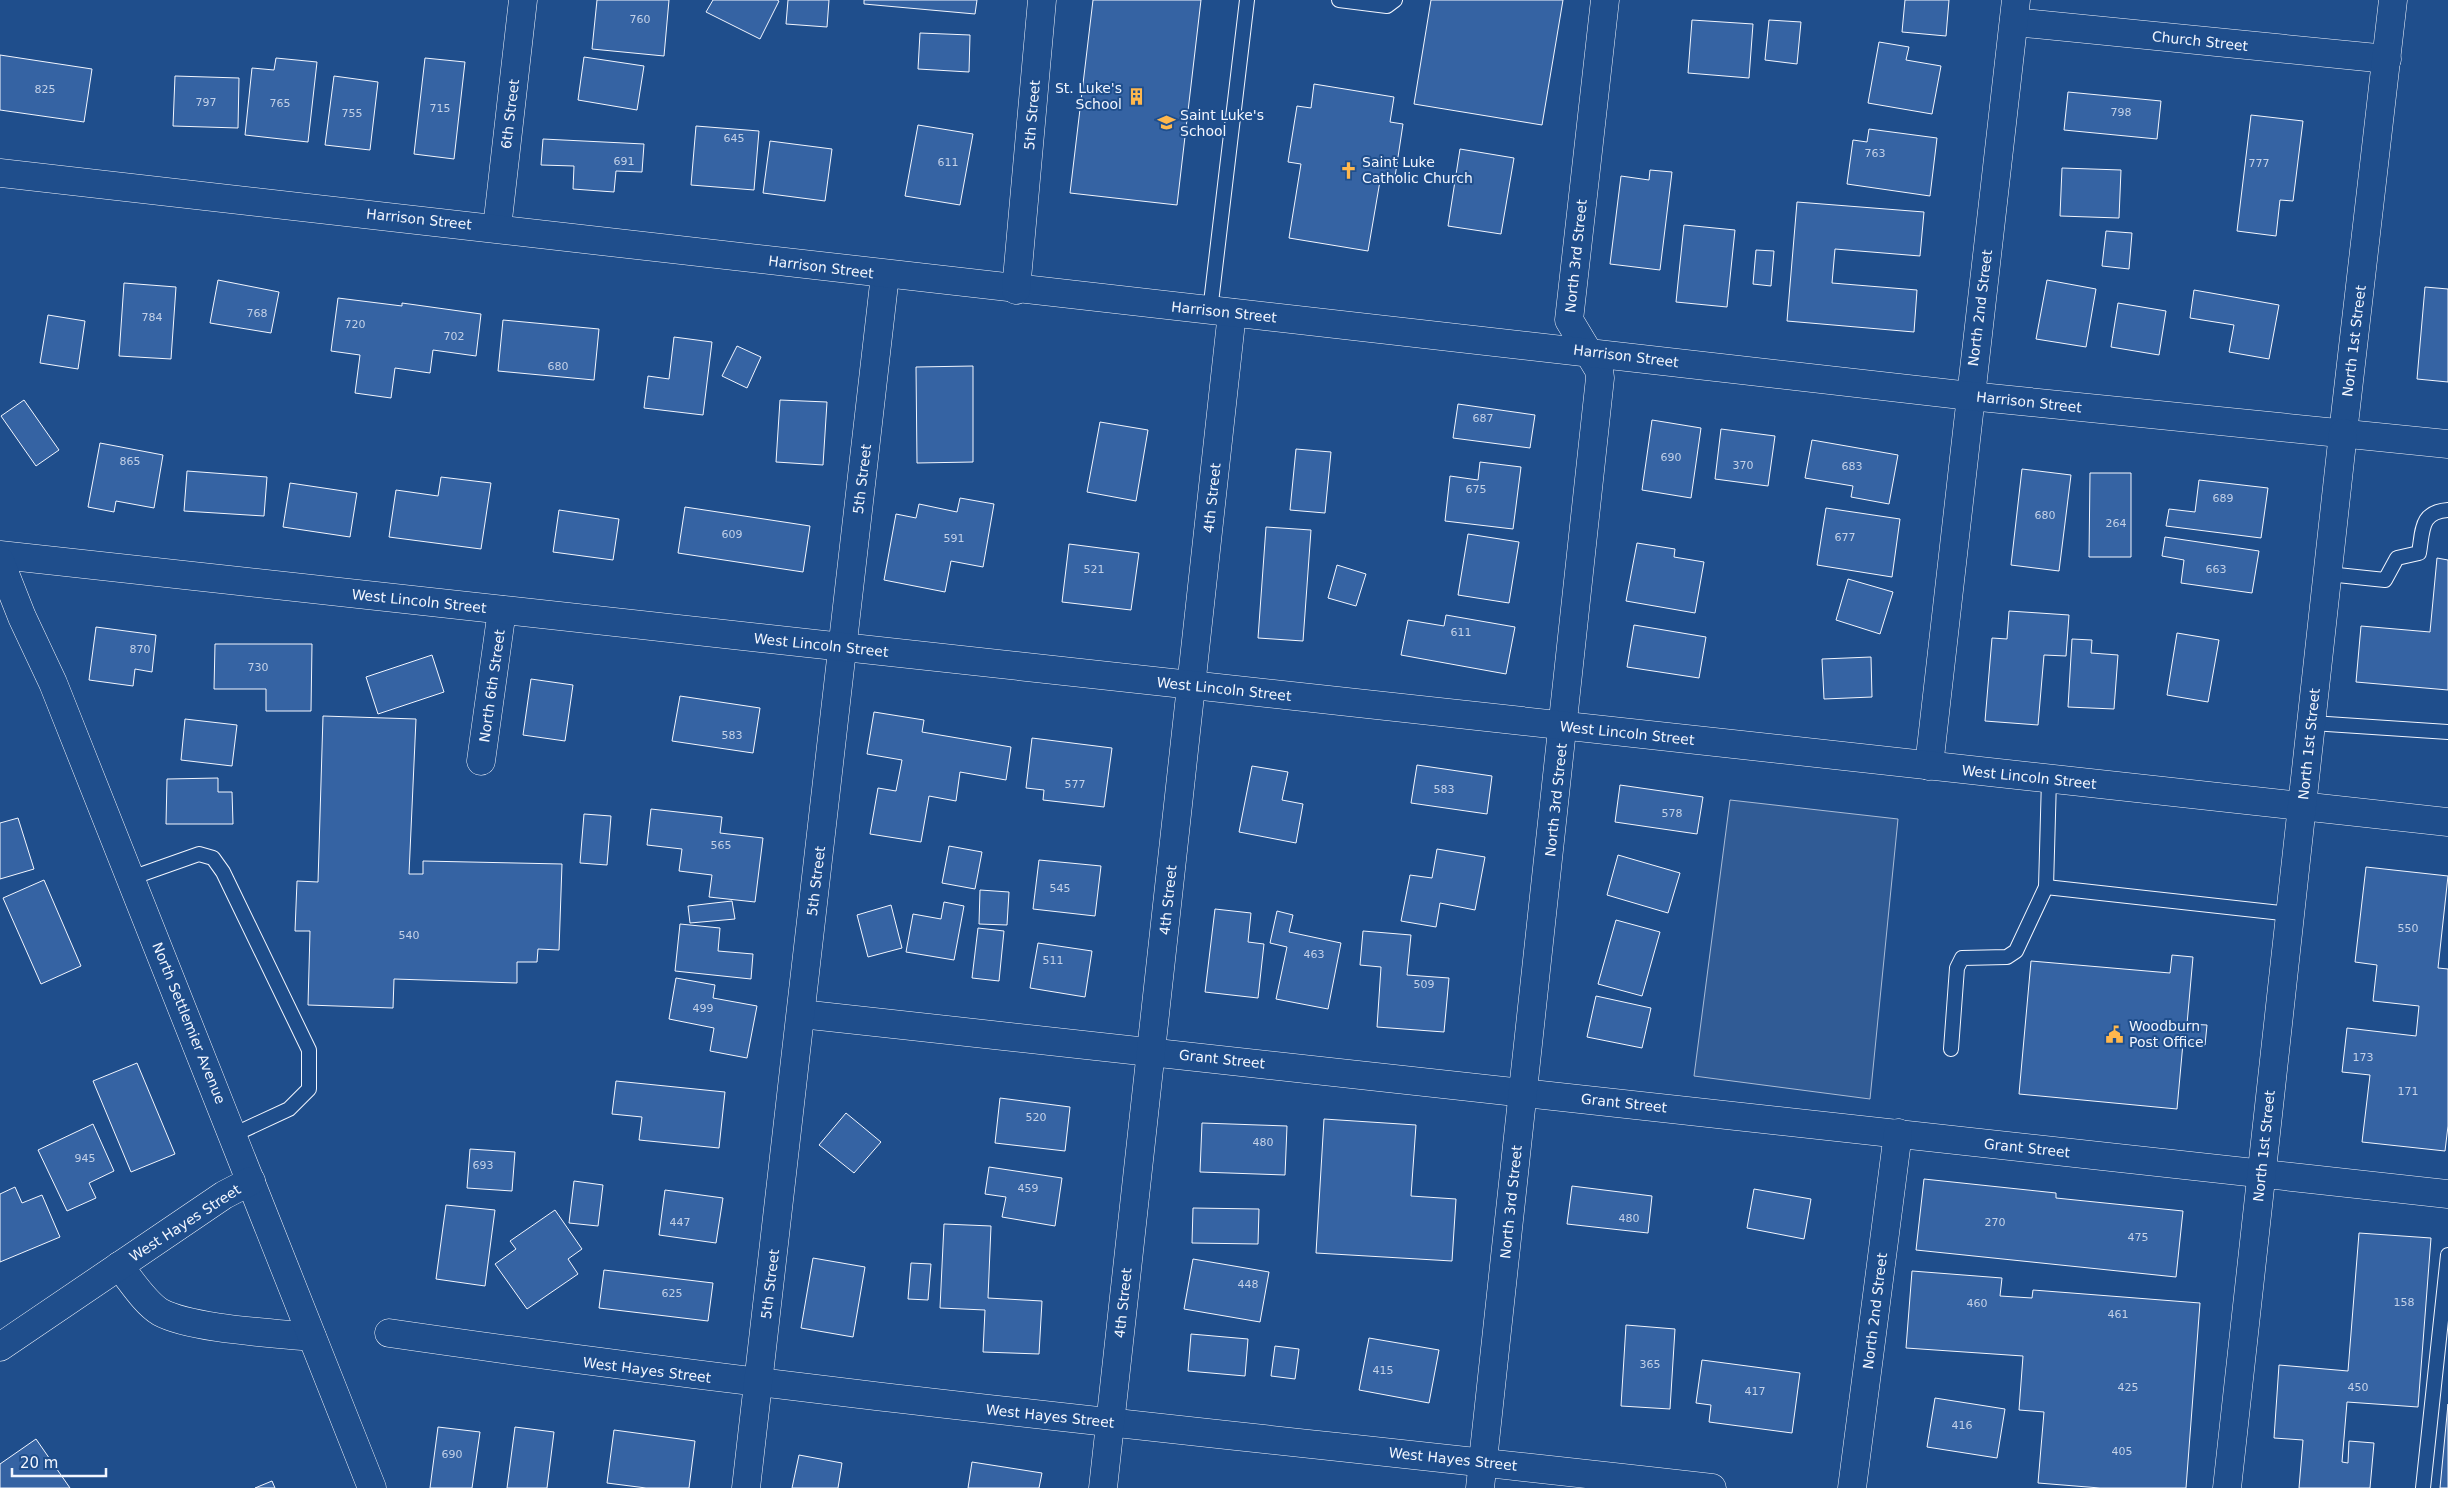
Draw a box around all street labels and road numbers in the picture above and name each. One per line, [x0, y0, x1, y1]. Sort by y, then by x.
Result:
street label: Church Street [2151, 28, 2249, 54]
street label: 6th Street [498, 78, 522, 150]
street label: 5th Street [1021, 79, 1043, 151]
street label: North 3rd Street [1562, 198, 1590, 313]
street label: Harrison Street [365, 206, 473, 233]
street label: North 2nd Street [1965, 248, 1995, 367]
street label: Harrison Street [767, 253, 875, 281]
street label: North 1st Street [2339, 284, 2369, 398]
street label: Harrison Street [1170, 299, 1278, 326]
street label: Harrison Street [1572, 342, 1680, 370]
street label: Harrison Street [1975, 389, 2083, 416]
street label: 5th Street [850, 443, 874, 515]
street label: 4th Street [1200, 462, 1224, 534]
street label: West Lincoln Street [351, 586, 488, 616]
street label: North 6th Street [476, 628, 508, 743]
street label: West Lincoln Street [753, 630, 890, 660]
street label: West Lincoln Street [1156, 674, 1293, 704]
street label: North 1st Street [2295, 687, 2323, 801]
street label: West Lincoln Street [1559, 718, 1696, 748]
street label: North 3rd Street [1542, 742, 1570, 857]
street label: West Lincoln Street [1961, 762, 2098, 792]
street label: 5th Street [804, 845, 828, 917]
street label: 4th Street [1156, 864, 1180, 936]
street label: North Settlemier Avenue [149, 940, 229, 1106]
street label: Grant Street [1178, 1047, 1266, 1072]
street label: North 1st Street [2250, 1089, 2278, 1203]
street label: Grant Street [1580, 1091, 1668, 1116]
street label: Grant Street [1983, 1136, 2071, 1161]
street label: North 3rd Street [1497, 1144, 1525, 1259]
street label: West Hayes Street [126, 1181, 244, 1265]
street label: 5th Street [758, 1248, 782, 1320]
street label: North 2nd Street [1860, 1251, 1890, 1370]
street label: 4th Street [1111, 1267, 1135, 1339]
street label: West Hayes Street [582, 1354, 713, 1386]
street label: West Hayes Street [985, 1401, 1116, 1431]
street label: West Hayes Street [1388, 1444, 1519, 1474]

